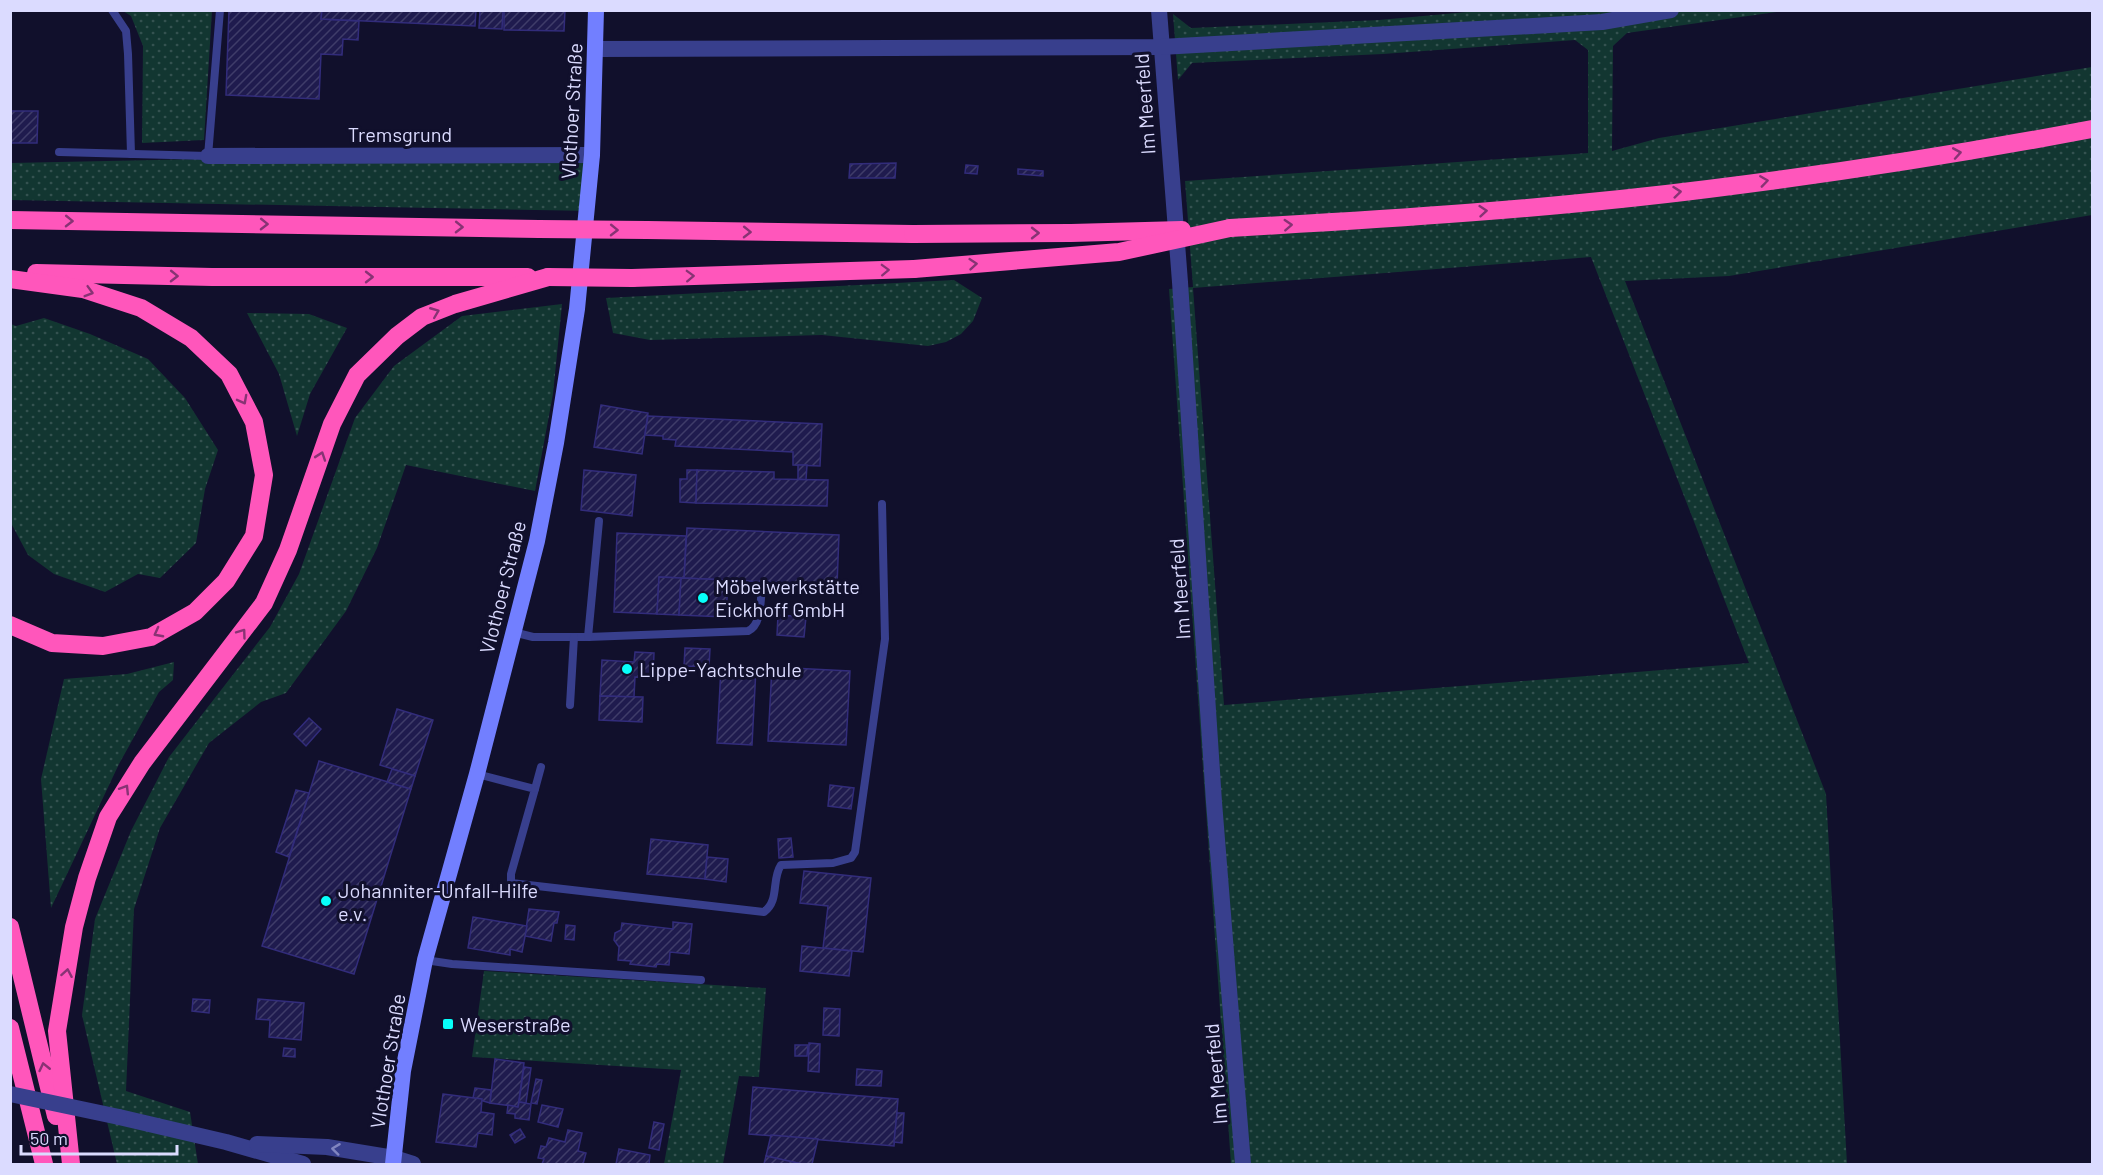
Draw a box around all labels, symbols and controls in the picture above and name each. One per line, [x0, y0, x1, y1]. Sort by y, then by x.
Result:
street label: Vlothoer Straße [555, 42, 587, 180]
street label: Im Meerfeld [1128, 53, 1160, 155]
street label: Tremsgrund [348, 122, 452, 146]
one-way arrow [1952, 147, 1962, 160]
one-way arrow [1760, 176, 1769, 188]
one-way arrow [1672, 187, 1681, 199]
one-way arrow [1478, 205, 1487, 218]
one-way arrow [64, 215, 73, 227]
one-way arrow [259, 218, 268, 230]
one-way arrow [1284, 218, 1293, 231]
one-way arrow [454, 221, 463, 234]
one-way arrow [610, 224, 619, 236]
one-way arrow [743, 225, 752, 238]
one-way arrow [1030, 227, 1039, 239]
one-way arrow [968, 258, 977, 271]
one-way arrow [881, 264, 890, 277]
one-way arrow [169, 270, 178, 282]
one-way arrow [686, 270, 695, 282]
one-way arrow [364, 271, 373, 283]
one-way arrow [83, 285, 94, 297]
one-way arrow [428, 307, 439, 319]
one-way arrow [236, 394, 247, 405]
one-way arrow [313, 451, 326, 462]
street label: Vlothoer Straße [474, 518, 530, 656]
street label: Im Meerfeld [1163, 538, 1195, 640]
place label: Möbelwerkstätte Eickhoff GmbH [715, 574, 860, 621]
marker: Möbelwerkstätte Eickhoff GmbH [696, 591, 710, 605]
one-way arrow [153, 625, 164, 637]
one-way arrow [235, 628, 246, 639]
place label: Lippe-Yachtschule [639, 657, 802, 681]
marker: Lippe-Yachtschule [620, 662, 634, 676]
one-way arrow [118, 785, 130, 795]
place label: Johanniter-Unfall-Hilfe e.v. [338, 878, 538, 925]
marker: Johanniter-Unfall-Hilfe e.v. [319, 894, 333, 908]
one-way arrow [60, 968, 72, 978]
street label: Vlothoer Straße [364, 992, 410, 1130]
place label: Weserstraße [460, 1012, 571, 1036]
marker: Weserstraße [441, 1017, 455, 1031]
street label: Im Meerfeld [1199, 1023, 1231, 1125]
one-way arrow [38, 1062, 51, 1072]
scale bar [21, 1118, 177, 1156]
text: 50 m [30, 1127, 68, 1149]
one-way arrow [331, 1143, 341, 1155]

